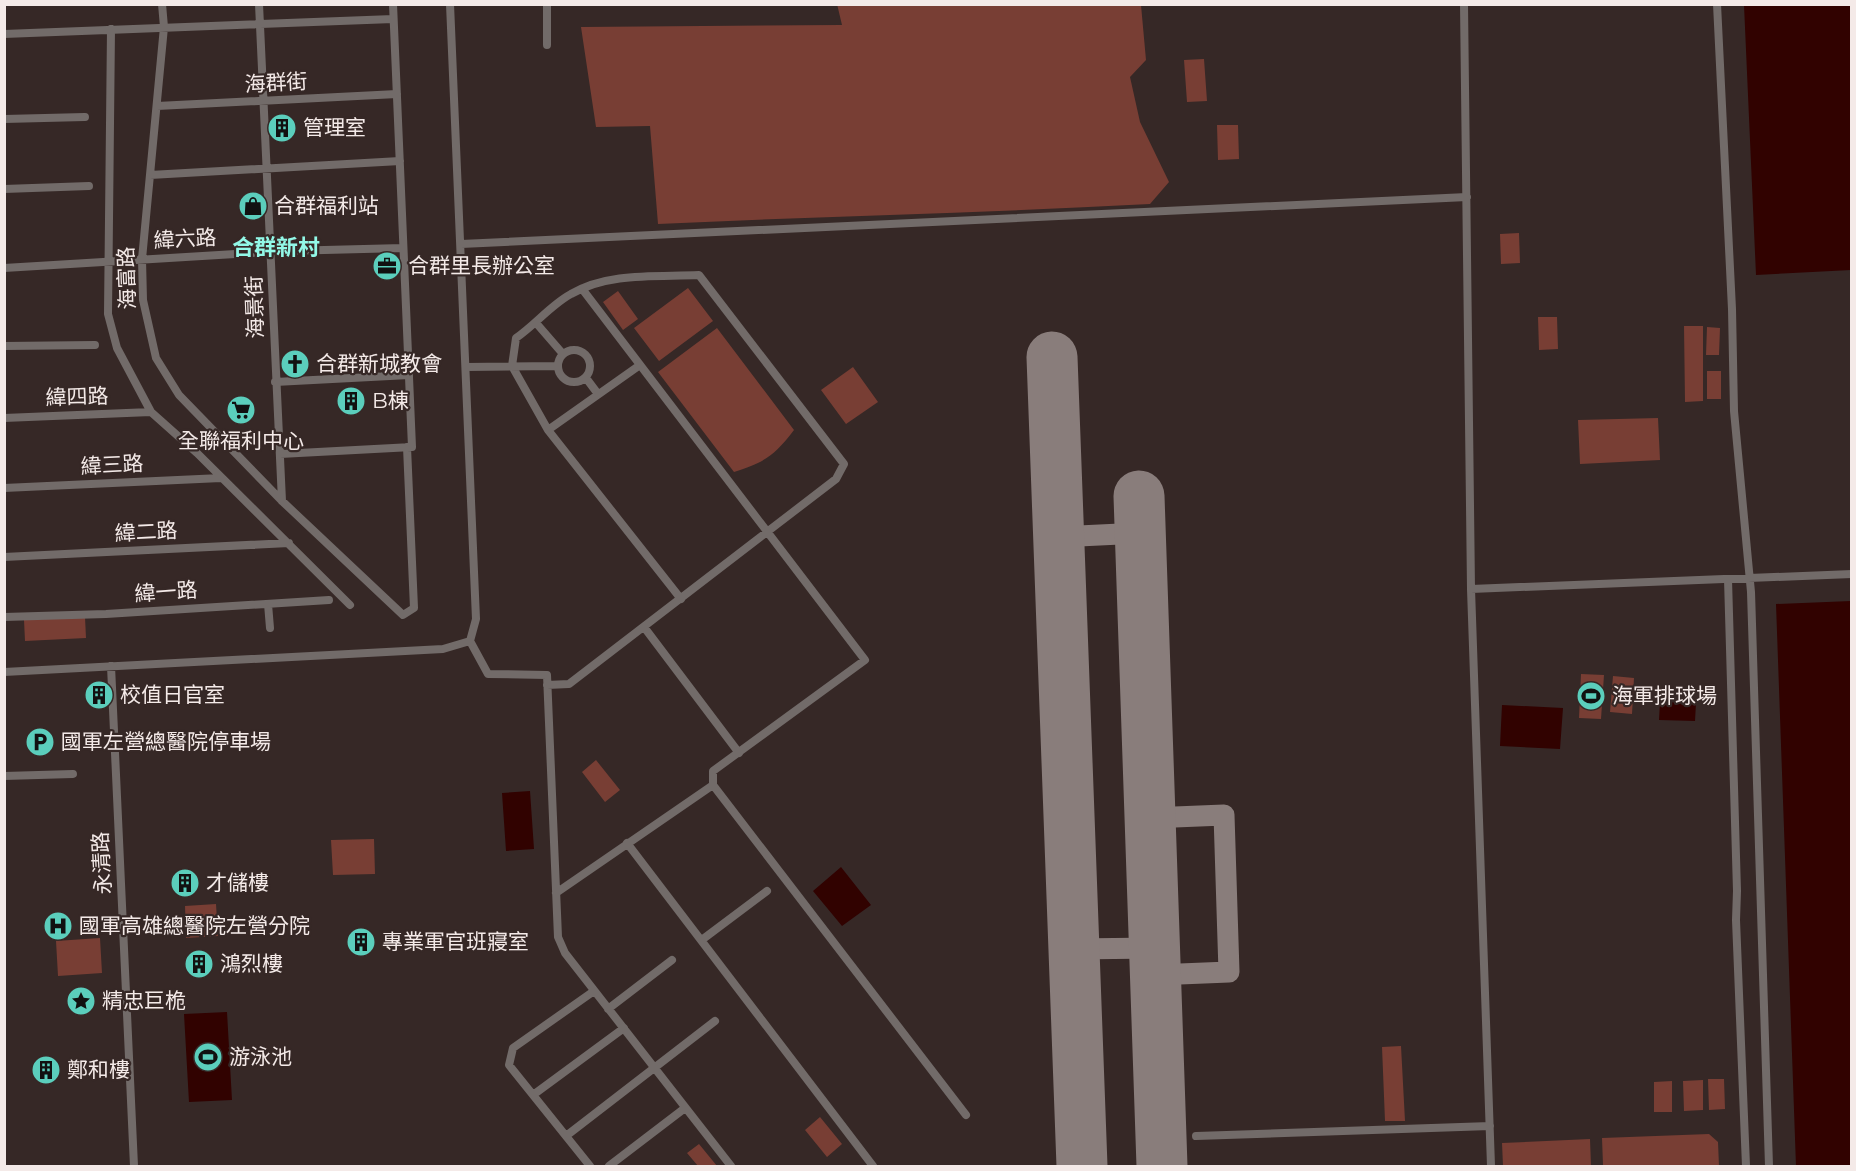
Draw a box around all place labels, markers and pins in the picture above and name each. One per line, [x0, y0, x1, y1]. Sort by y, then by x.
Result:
building icon: 管理室 [266, 112, 298, 144]
place label: 管理室 [303, 115, 366, 140]
shop icon: 合群福利站 [237, 190, 269, 222]
place label: 合群福利站 [274, 193, 379, 218]
office icon: 合群里長辦公室 [371, 250, 403, 282]
place label: 合群里長辦公室 [408, 253, 555, 278]
church icon: 合群新城教會 [279, 348, 311, 380]
place label: 合群新城教會 [316, 351, 442, 376]
building icon: B棟 [335, 385, 367, 417]
place label: B棟 [372, 388, 409, 413]
supermarket icon: 全聯福利中心 [225, 394, 257, 426]
place label: 全聯福利中心 [178, 428, 304, 453]
building icon: 校值日官室 [83, 679, 115, 711]
sports icon: 海軍排球場 [1575, 680, 1607, 712]
place label: 校值日官室 [120, 682, 225, 707]
place label: 海軍排球場 [1612, 683, 1717, 708]
parking icon: 國軍左營總醫院停車場 [24, 726, 56, 758]
place label: 國軍左營總醫院停車場 [61, 729, 271, 754]
building icon: 才儲樓 [169, 867, 201, 899]
place label: 才儲樓 [206, 870, 269, 895]
hospital icon: 國軍高雄總醫院左營分院 [42, 910, 74, 942]
place label: 國軍高雄總醫院左營分院 [79, 913, 310, 938]
building icon: 專業軍官班寢室 [345, 926, 377, 958]
place label: 專業軍官班寢室 [382, 929, 529, 954]
building icon: 鴻烈樓 [183, 948, 215, 980]
place label: 鴻烈樓 [220, 951, 283, 976]
place icon: 精忠巨桅 [65, 985, 97, 1017]
place label: 精忠巨桅 [102, 988, 186, 1013]
sports icon: 游泳池 [192, 1041, 224, 1073]
place label: 游泳池 [229, 1044, 292, 1069]
building icon: 鄭和樓 [30, 1054, 62, 1086]
place label: 鄭和樓 [67, 1057, 130, 1082]

